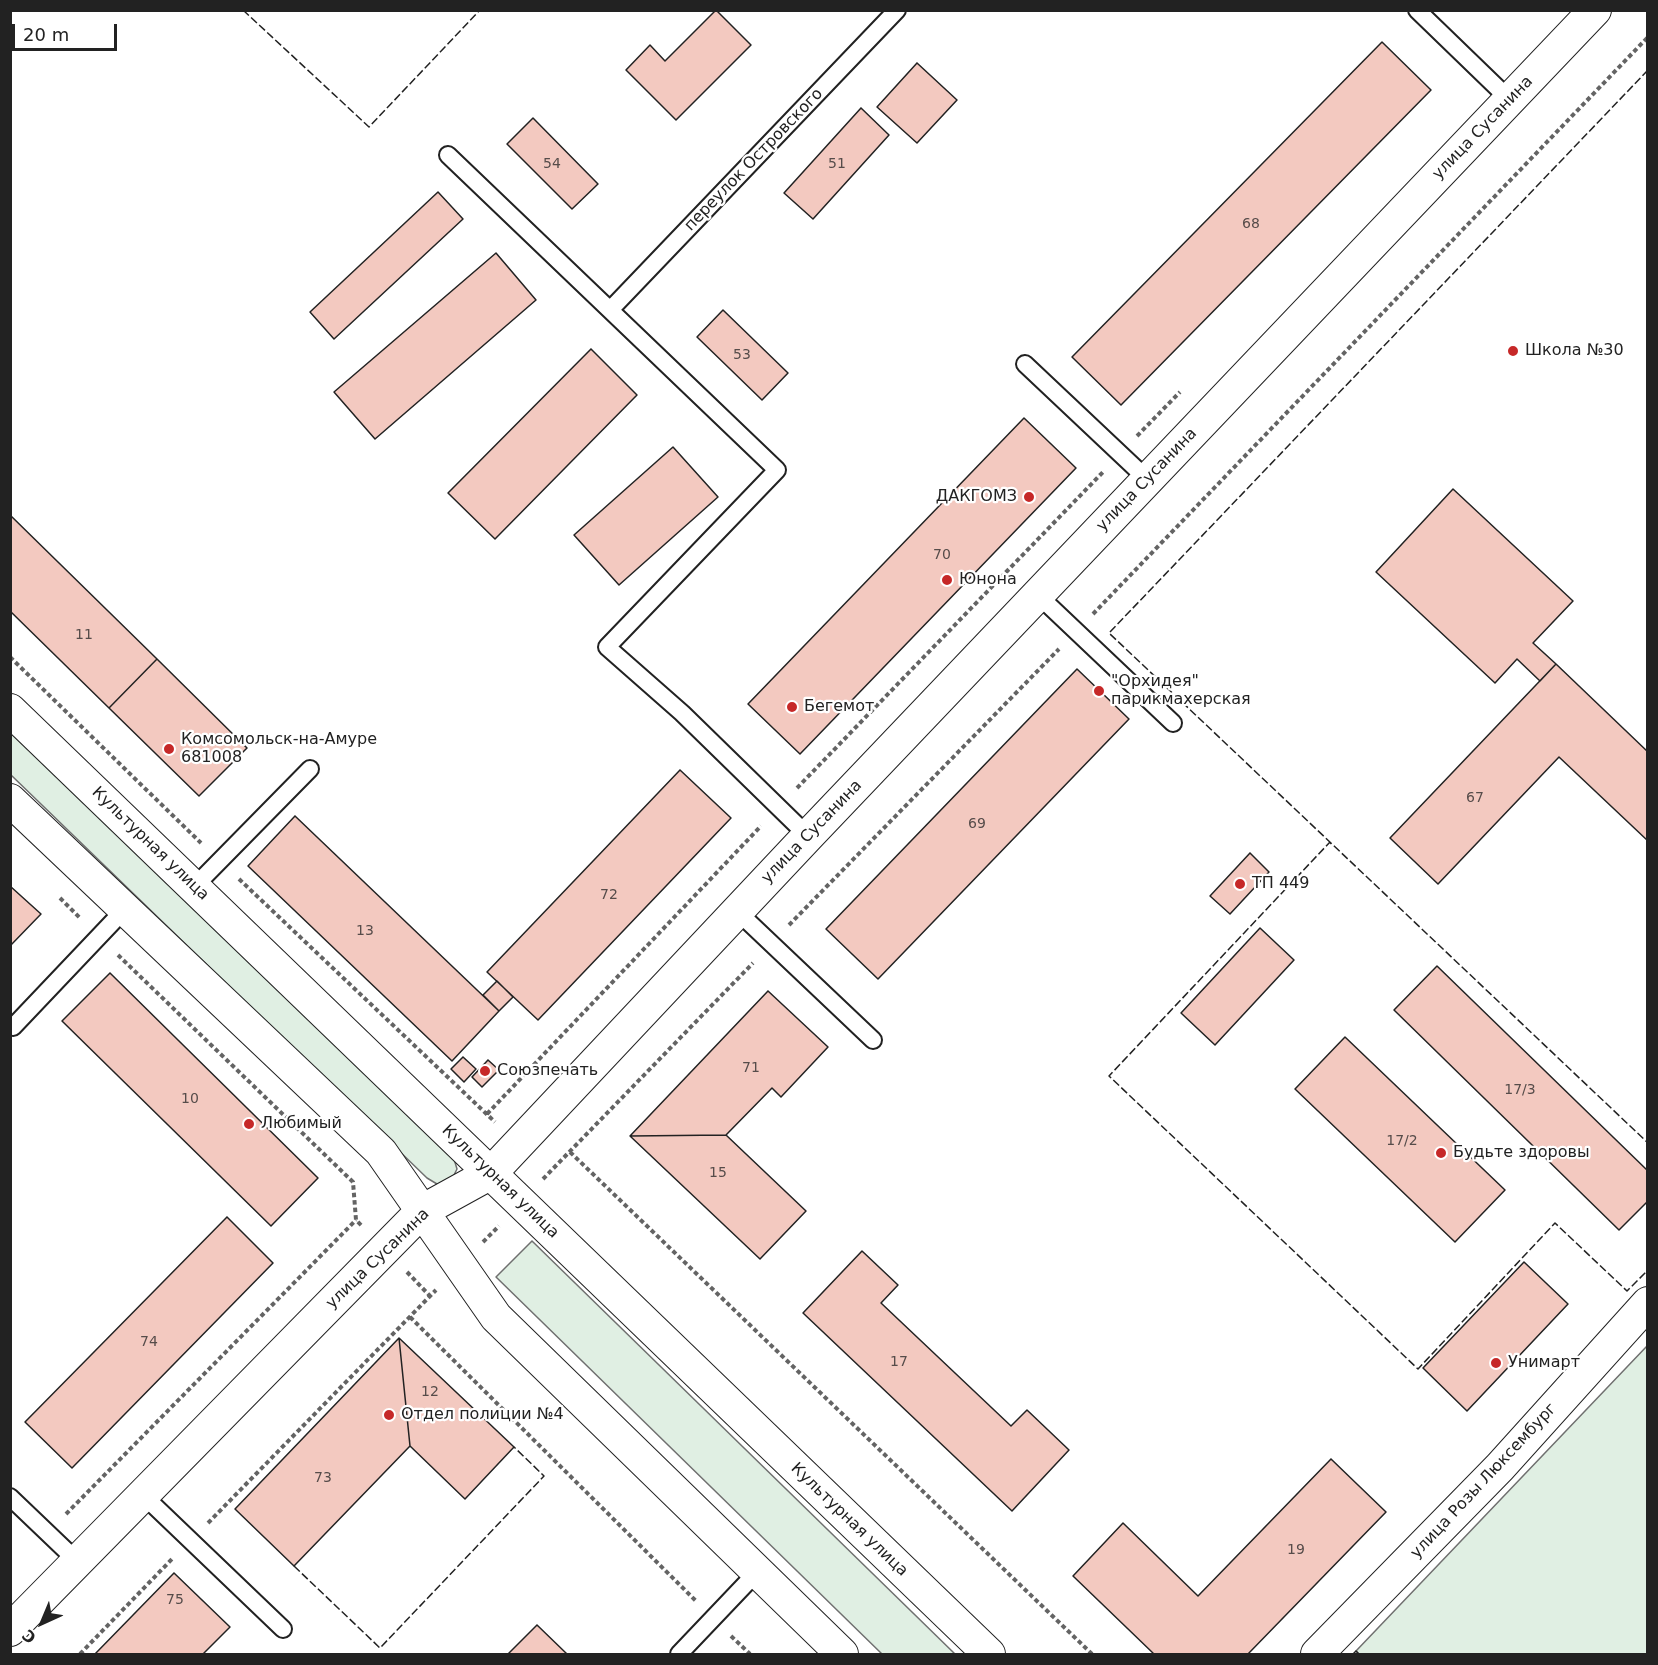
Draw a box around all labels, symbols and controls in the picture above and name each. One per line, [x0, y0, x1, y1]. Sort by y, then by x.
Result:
scale bar [15, 12, 120, 50]
text: 20 m [23, 24, 69, 45]
street label: улица Сусанина [1429, 72, 1537, 184]
street label: переулок Островского [681, 85, 827, 235]
house number: 54 [543, 156, 561, 172]
house number: 51 [828, 156, 846, 172]
house number: 68 [1242, 216, 1260, 232]
place label: Школа №30 [1525, 341, 1624, 361]
marker: Школа №30 [1506, 344, 1520, 358]
house number: 53 [733, 347, 751, 363]
street label: улица Сусанина [1093, 424, 1201, 536]
place label: ДАКГОМЗ [936, 487, 1017, 507]
marker: ДАКГОМЗ [1022, 490, 1036, 504]
house number: 70 [933, 547, 951, 563]
place label: Юнона [959, 570, 1017, 590]
marker: Юнона [940, 573, 954, 587]
house number: 11 [75, 627, 93, 643]
place label: "Орхидея" парикмахерская [1111, 672, 1251, 710]
marker: "Орхидея" парикмахерская [1092, 684, 1106, 698]
place label: Бегемот [804, 697, 874, 717]
marker: Бегемот [785, 700, 799, 714]
place label: Комсомольск-на-Амуре 681008 [181, 730, 377, 768]
marker: Комсомольск-на-Амуре 681008 [162, 742, 176, 756]
street label: улица Сусанина [758, 776, 866, 888]
street label: Культурная улица [88, 783, 212, 905]
house number: 67 [1466, 790, 1484, 806]
house number: 69 [968, 816, 986, 832]
place label: ТП 449 [1252, 874, 1309, 894]
marker: ТП 449 [1233, 877, 1247, 891]
house number: 72 [600, 887, 618, 903]
house number: 13 [356, 923, 374, 939]
house number: 71 [742, 1060, 760, 1076]
place label: Союзпечать [497, 1061, 598, 1081]
marker: Союзпечать [478, 1064, 492, 1078]
house number: 17/3 [1504, 1082, 1536, 1098]
house number: 10 [181, 1091, 199, 1107]
place label: Любимый [261, 1114, 342, 1134]
marker: Любимый [242, 1117, 256, 1131]
street label: Культурная улица [438, 1121, 562, 1243]
house number: 17/2 [1386, 1133, 1418, 1149]
place label: Будьте здоровы [1453, 1143, 1590, 1163]
marker: Будьте здоровы [1434, 1146, 1448, 1160]
house number: 15 [709, 1165, 727, 1181]
street label: улица Сусанина [322, 1205, 434, 1313]
house number: 74 [140, 1334, 158, 1350]
place label: Унимарт [1508, 1353, 1580, 1373]
house number: 17 [890, 1354, 908, 1370]
marker: Унимарт [1489, 1356, 1503, 1370]
house number: 12 [421, 1384, 439, 1400]
street label: улица Розы Люксембург [1407, 1399, 1561, 1563]
place label: Отдел полиции №4 [401, 1405, 564, 1425]
marker: Отдел полиции №4 [382, 1408, 396, 1422]
street label: Культурная улица [787, 1459, 911, 1581]
house number: 73 [314, 1470, 332, 1486]
house number: 19 [1287, 1542, 1305, 1558]
house number: 75 [166, 1592, 184, 1608]
north arrow [12, 1593, 72, 1653]
text: С [18, 1625, 40, 1647]

